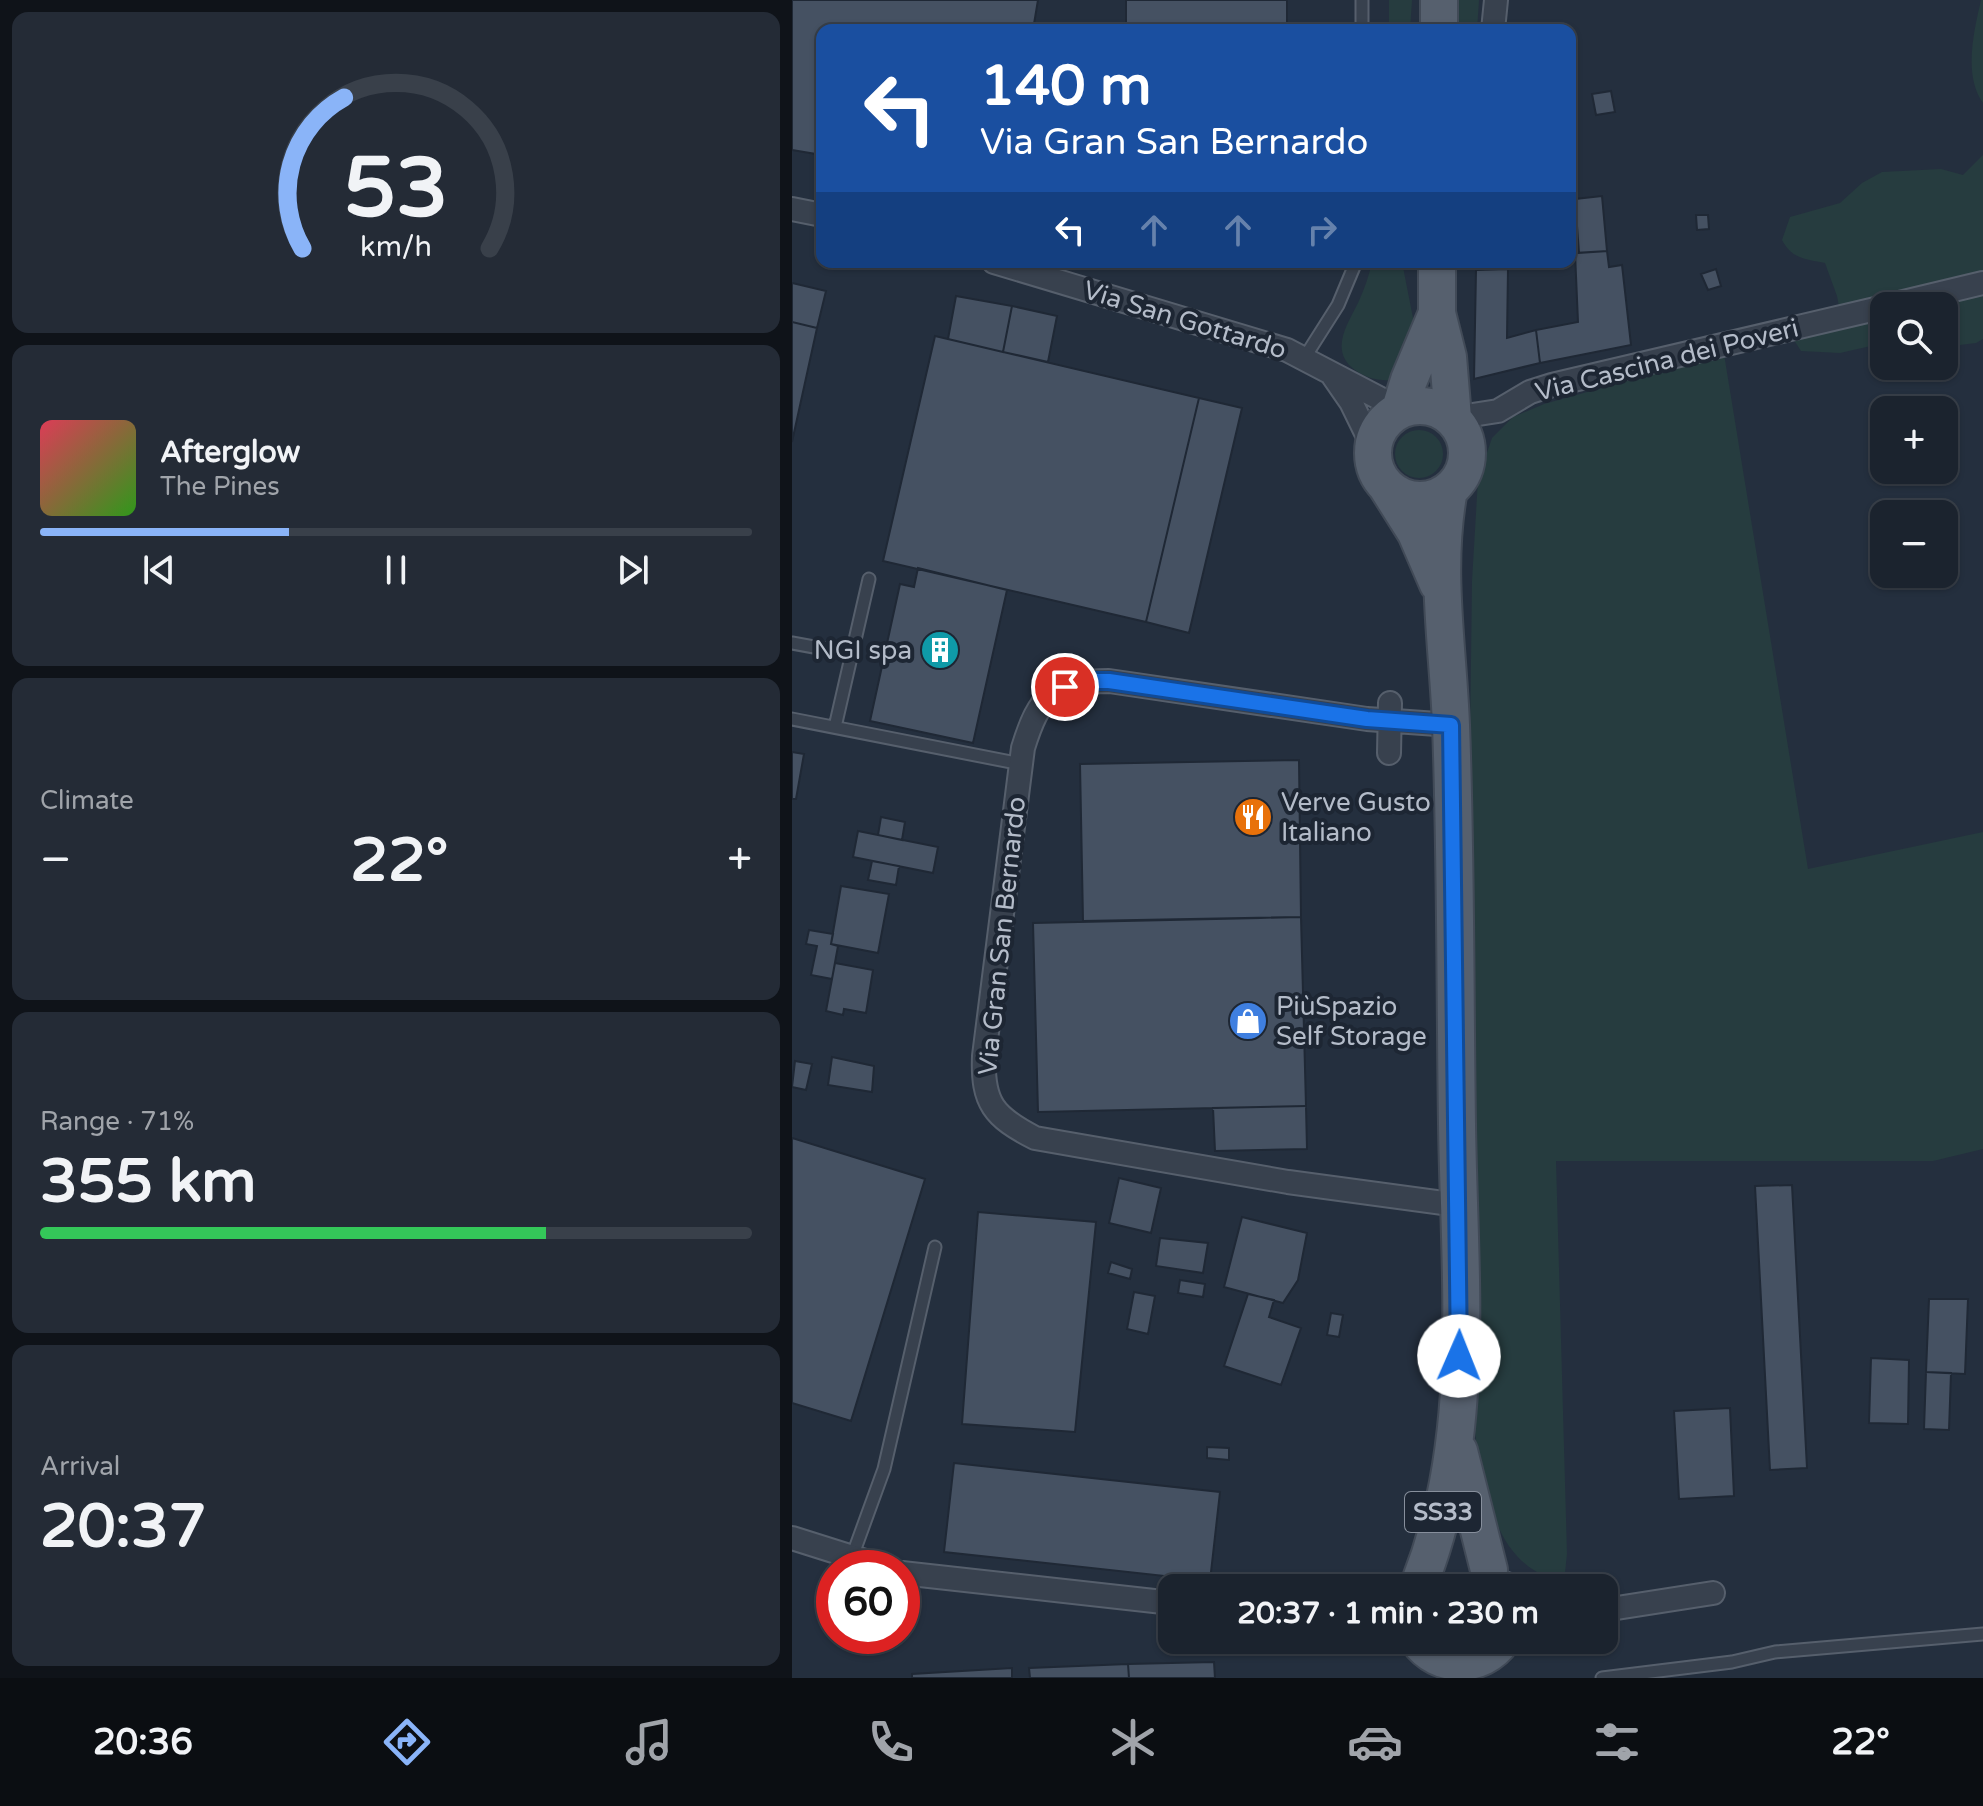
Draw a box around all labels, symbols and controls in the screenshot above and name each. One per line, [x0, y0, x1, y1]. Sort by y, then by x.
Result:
text: 140 m [980, 53, 1151, 120]
icon: left [848, 56, 952, 160]
text: Via Gran San Bernardo [980, 121, 1368, 164]
text: 53 [344, 138, 448, 238]
icon: left [1048, 208, 1092, 252]
icon: ahead [1132, 208, 1176, 252]
icon: ahead [1216, 208, 1260, 252]
icon: right [1300, 208, 1344, 252]
text: km/h [360, 230, 432, 264]
street label: Via San Gottardo [1080, 274, 1290, 366]
map controls [1870, 292, 1958, 588]
button: search [1870, 292, 1958, 380]
street label: Via Cascina dei Poveri [1532, 312, 1802, 408]
button: + [1870, 396, 1958, 484]
text: Afterglow [160, 434, 300, 471]
text: The Pines [160, 471, 280, 502]
button: − [1870, 500, 1958, 588]
icon: previous [137, 548, 181, 592]
icon: pause [374, 548, 418, 592]
icon: next [611, 548, 655, 592]
building icon: NGI spa [919, 629, 961, 671]
place label: NGI spa [814, 635, 912, 666]
pin [1031, 653, 1099, 721]
icon: arrive [1043, 665, 1087, 709]
text: Climate [40, 785, 134, 816]
place label: Verve Gusto Italiano [1281, 787, 1431, 848]
street label: Via Gran San Bernardo [972, 795, 1032, 1077]
restaurant icon: Verve Gusto Italiano [1232, 796, 1274, 838]
text: 22° [350, 825, 448, 897]
text: − [40, 834, 71, 887]
text: + [727, 834, 752, 887]
place label: PiùSpazio Self Storage [1276, 991, 1427, 1052]
shop icon: PiùSpazio Self Storage [1227, 1000, 1269, 1042]
text: Range · 71% [40, 1106, 194, 1137]
text: 355 km [40, 1146, 256, 1218]
position arrow [1417, 1314, 1501, 1398]
text: Arrival [40, 1451, 120, 1482]
text: 20:37 [40, 1491, 206, 1563]
road number: SS33 [1405, 1492, 1481, 1532]
speed limit sign: 60 [816, 1550, 920, 1654]
text: 20:37 · 1 min · 230 m [1237, 1595, 1539, 1632]
icon: directions [379, 1714, 435, 1770]
icon: music [621, 1714, 677, 1770]
icon: phone [863, 1714, 919, 1770]
icon: climate [1105, 1714, 1161, 1770]
icon: car [1347, 1714, 1403, 1770]
icon: filters [1589, 1714, 1645, 1770]
text: 20:36 [93, 1721, 193, 1764]
text: 22° [1831, 1721, 1890, 1764]

